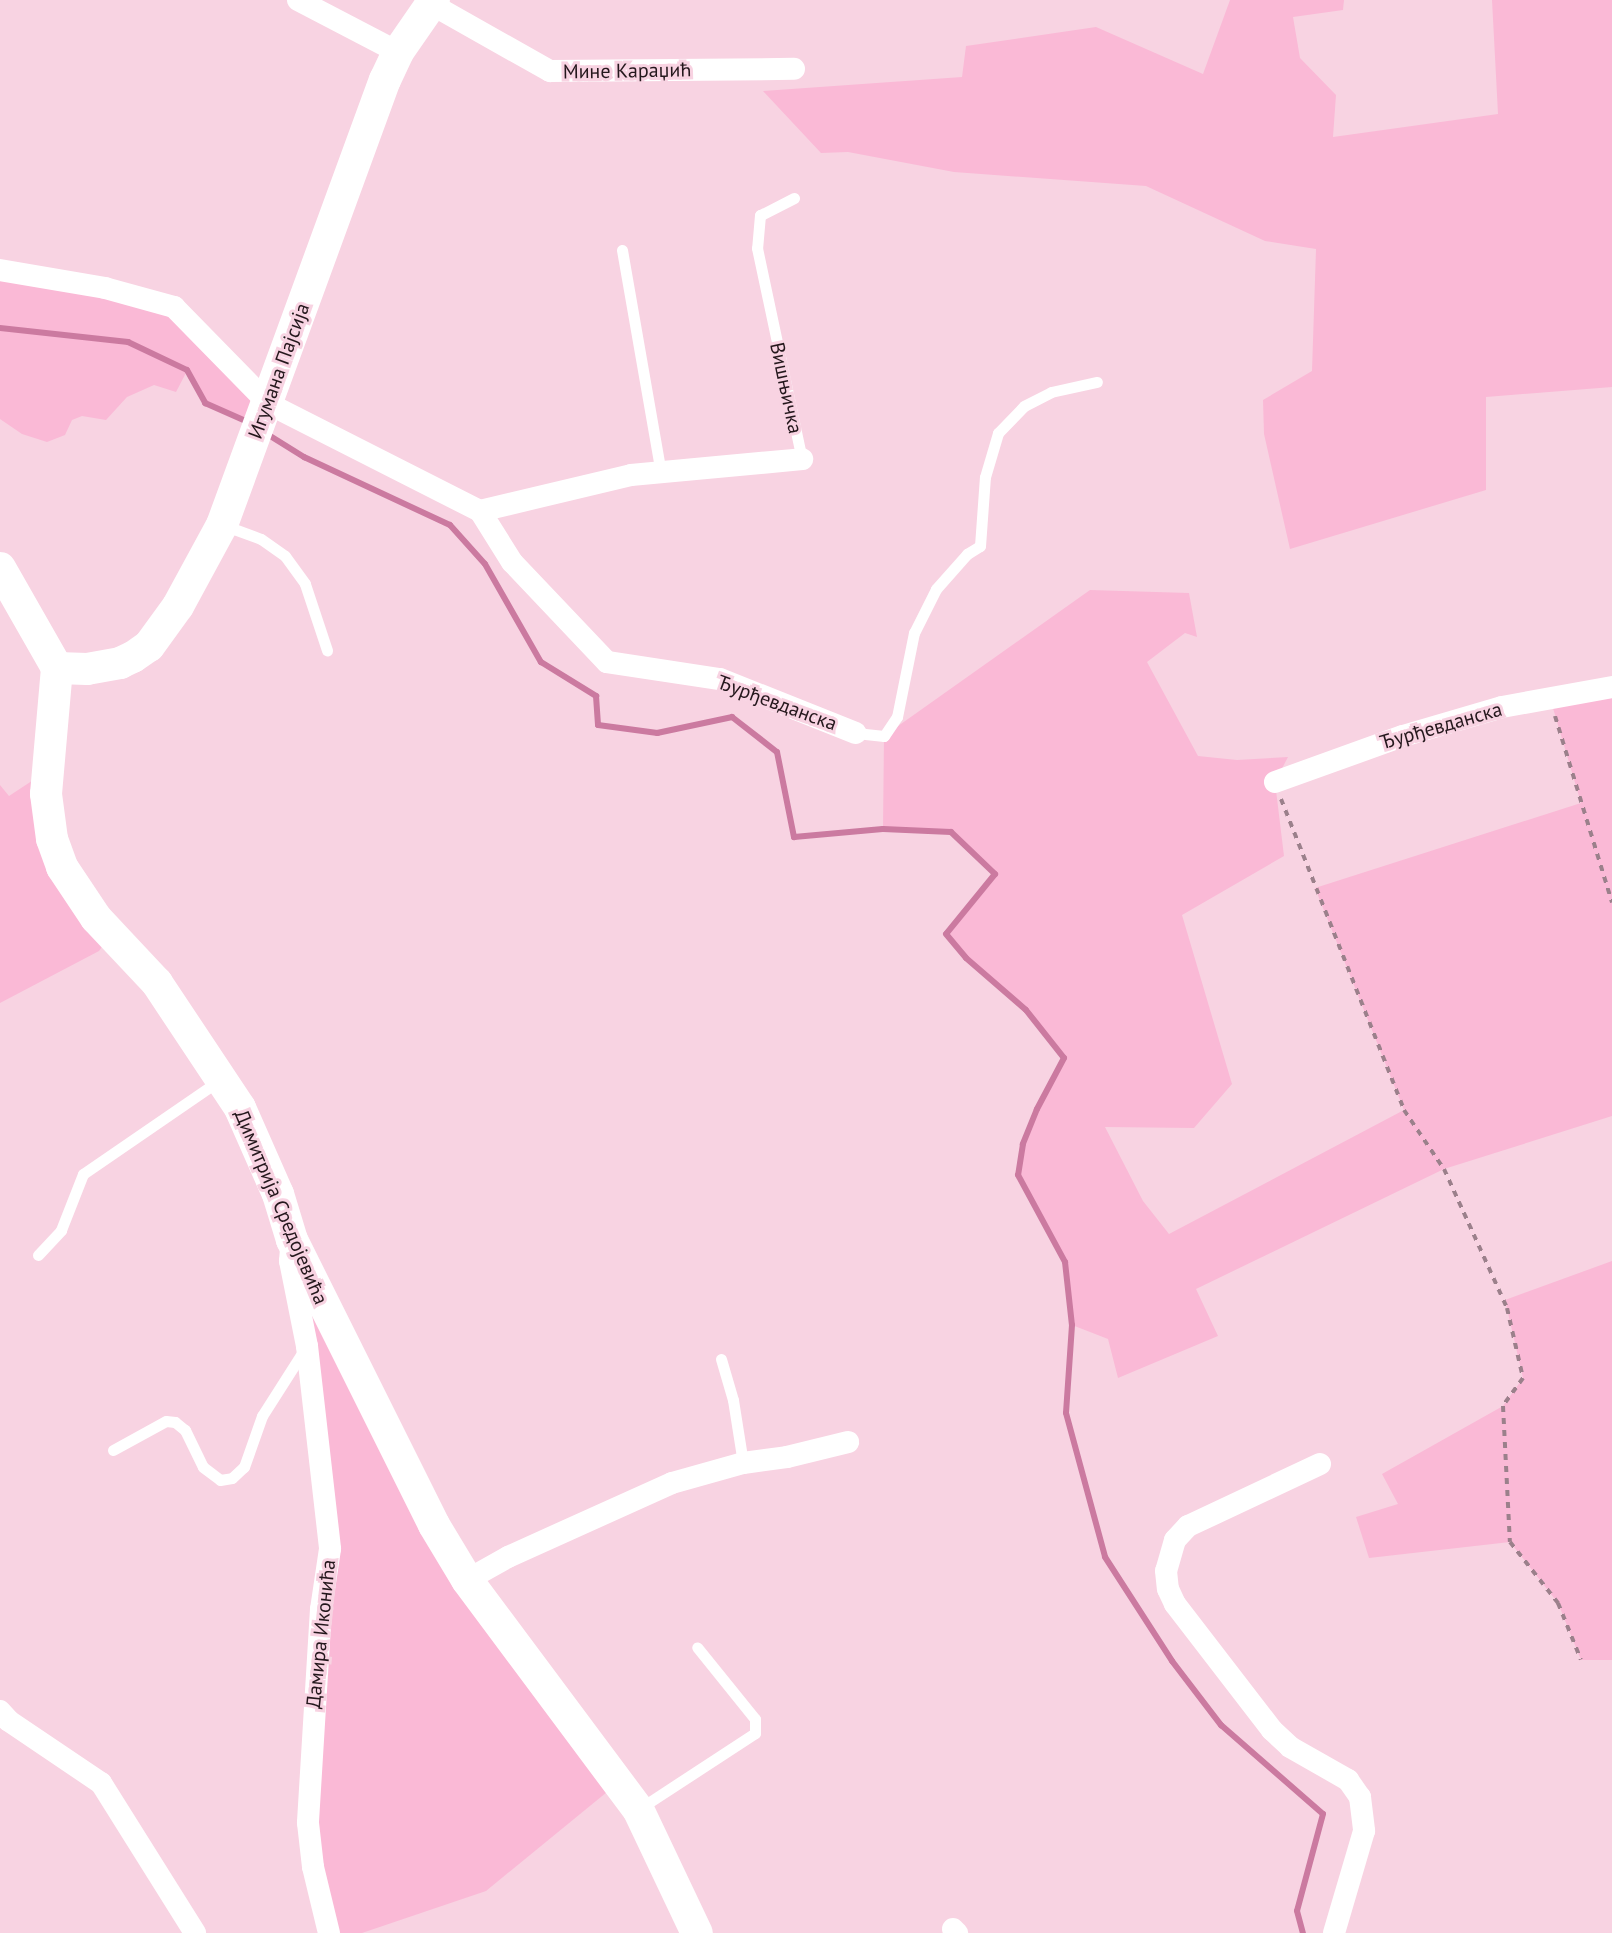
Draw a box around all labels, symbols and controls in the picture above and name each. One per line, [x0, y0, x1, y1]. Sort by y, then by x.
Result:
street label: Мине Караџић [563, 58, 691, 84]
street label: Игумана Пајсија [243, 300, 315, 442]
street label: Вишњичка [765, 340, 807, 436]
street label: Ђурђевданска [714, 670, 840, 736]
street label: Ђурђевданска [1377, 697, 1505, 755]
street label: Димитрија Средојевића [229, 1106, 333, 1308]
street label: Дамира Иконића [301, 1558, 341, 1710]

